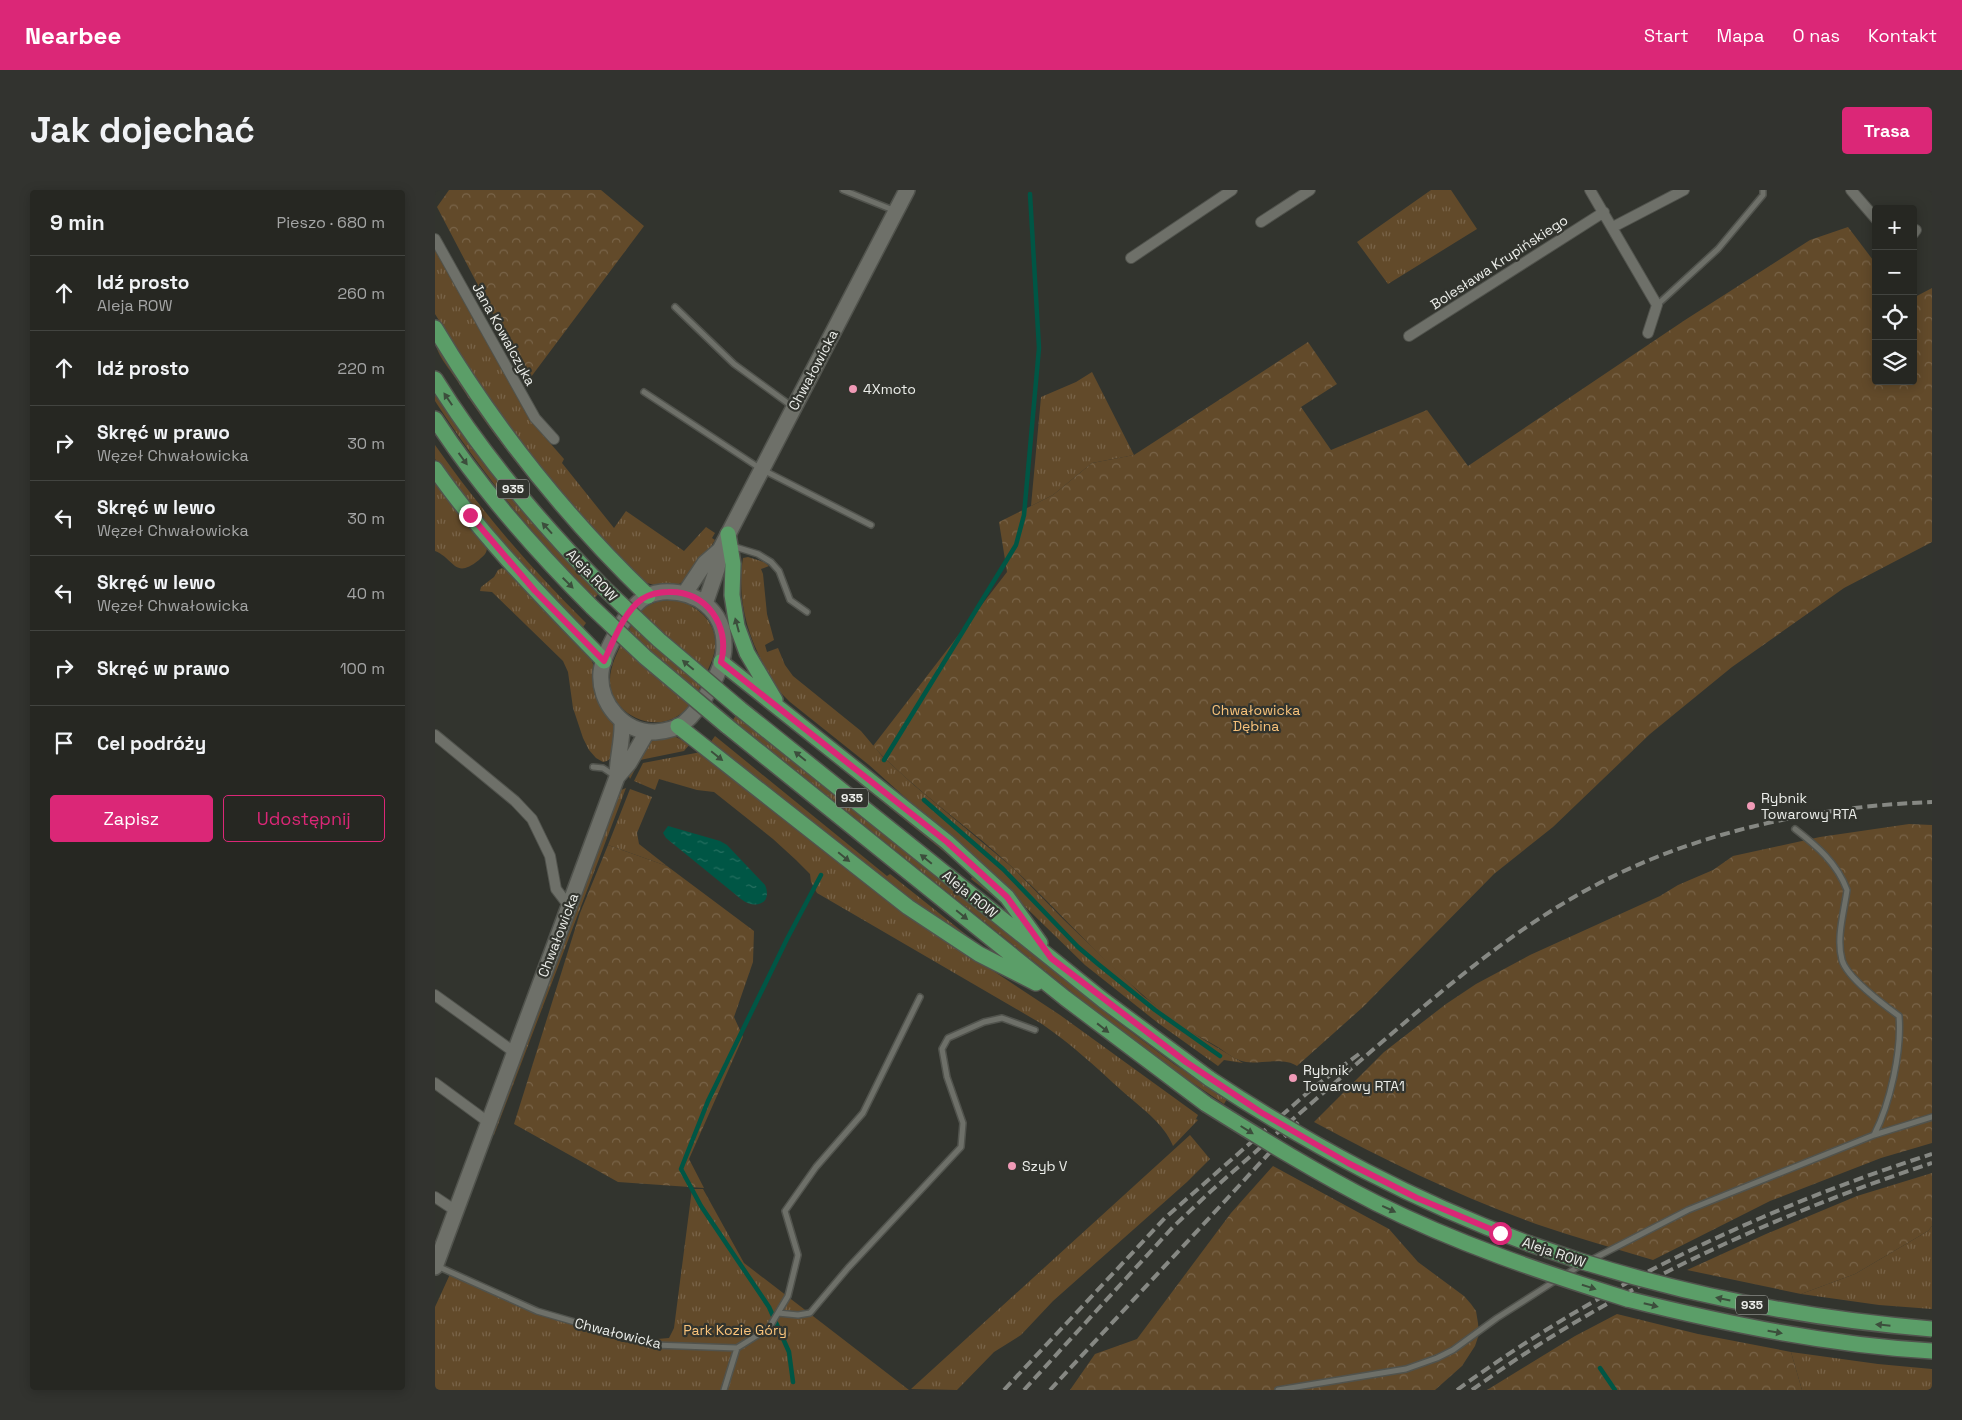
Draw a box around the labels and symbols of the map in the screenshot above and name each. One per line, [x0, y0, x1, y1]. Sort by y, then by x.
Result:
street label: Bolesława Krupińskiego [1427, 211, 1571, 313]
street label: Jana Kowalczyka [468, 279, 540, 389]
street label: Chwałowicka [784, 327, 842, 413]
place label: 4Xmoto [863, 380, 916, 398]
marker: 4Xmoto [847, 383, 859, 395]
one-way arrow [443, 392, 453, 406]
one-way arrow [458, 452, 468, 466]
road number: 935 [497, 480, 529, 498]
route end [459, 504, 482, 527]
one-way arrow [541, 521, 552, 534]
street label: Aleja ROW [563, 545, 621, 605]
one-way arrow [562, 577, 574, 589]
one-way arrow [733, 617, 741, 632]
one-way arrow [682, 660, 695, 671]
park label: Chwałowicka Dębina [1212, 701, 1300, 735]
one-way arrow [710, 751, 724, 761]
one-way arrow [793, 751, 806, 762]
road number: 935 [836, 788, 868, 808]
place label: Rybnik Towarowy RTA [1761, 789, 1857, 823]
marker: Rybnik Towarowy RTA [1745, 800, 1757, 812]
one-way arrow [837, 852, 850, 863]
one-way arrow [920, 853, 933, 864]
street label: Aleja ROW [939, 866, 1001, 922]
street label: Chwałowicka [534, 890, 582, 980]
one-way arrow [955, 910, 968, 921]
one-way arrow [1097, 1022, 1110, 1033]
place label: Rybnik Towarowy RTA1 [1303, 1061, 1405, 1095]
marker: Rybnik Towarowy RTA1 [1287, 1072, 1299, 1084]
one-way arrow [1241, 1125, 1254, 1135]
place label: Szyb V [1022, 1157, 1068, 1175]
marker: Szyb V [1006, 1160, 1018, 1172]
one-way arrow [1382, 1205, 1396, 1213]
route start [1489, 1222, 1512, 1245]
street label: Aleja ROW [1520, 1233, 1588, 1271]
one-way arrow [1582, 1284, 1597, 1292]
one-way arrow [1715, 1295, 1731, 1303]
road number: 935 [1736, 1296, 1768, 1314]
one-way arrow [1644, 1301, 1659, 1309]
street label: Chwałowicka [573, 1314, 663, 1352]
park label: Park Kozie Góry [683, 1321, 787, 1339]
one-way arrow [1875, 1321, 1891, 1329]
one-way arrow [1767, 1328, 1783, 1336]

